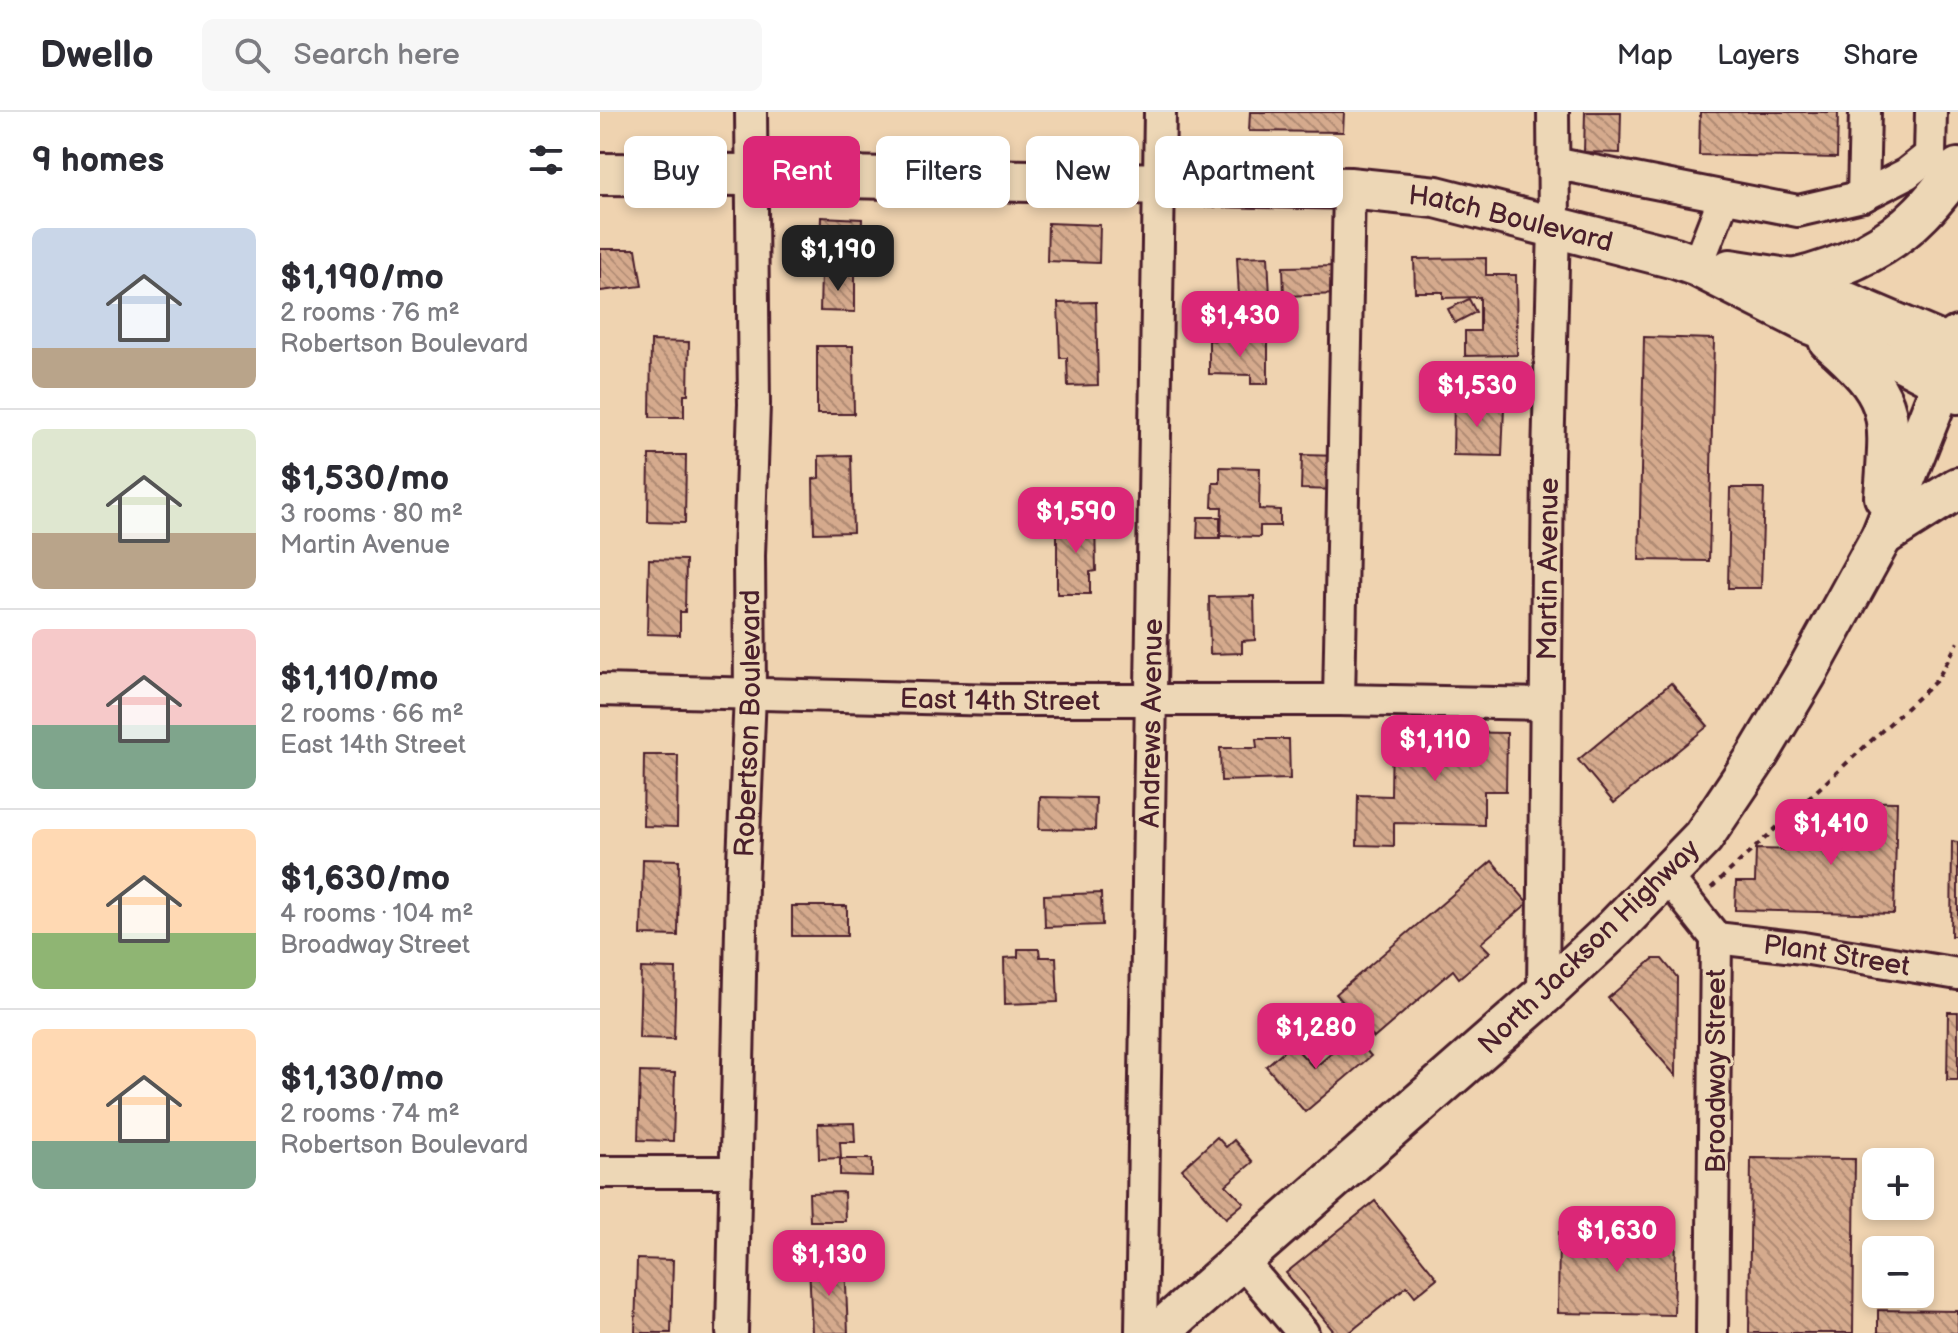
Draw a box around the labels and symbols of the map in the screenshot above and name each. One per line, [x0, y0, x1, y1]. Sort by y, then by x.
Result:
street label: Hatch Boulevard [1407, 179, 1616, 259]
pin: $1,190 [773, 225, 903, 293]
pin: $1,430 [1175, 291, 1305, 359]
pin: $1,530 [1412, 361, 1542, 429]
street label: Martin Avenue [1531, 477, 1566, 661]
pin: $1,590 [1011, 487, 1141, 555]
street label: Robertson Boulevard [728, 589, 768, 858]
street label: Andrews Avenue [1134, 618, 1170, 828]
street label: East 14th Street [899, 683, 1100, 718]
pin: $1,110 [1370, 715, 1500, 783]
pin: $1,410 [1766, 799, 1896, 867]
street label: North Jackson Highway [1472, 833, 1707, 1061]
street label: Plant Street [1762, 929, 1913, 984]
street label: Broadway Street [1700, 968, 1733, 1173]
pin: $1,280 [1251, 1003, 1381, 1071]
pin: $1,630 [1552, 1206, 1682, 1274]
pin: $1,130 [764, 1230, 894, 1298]

